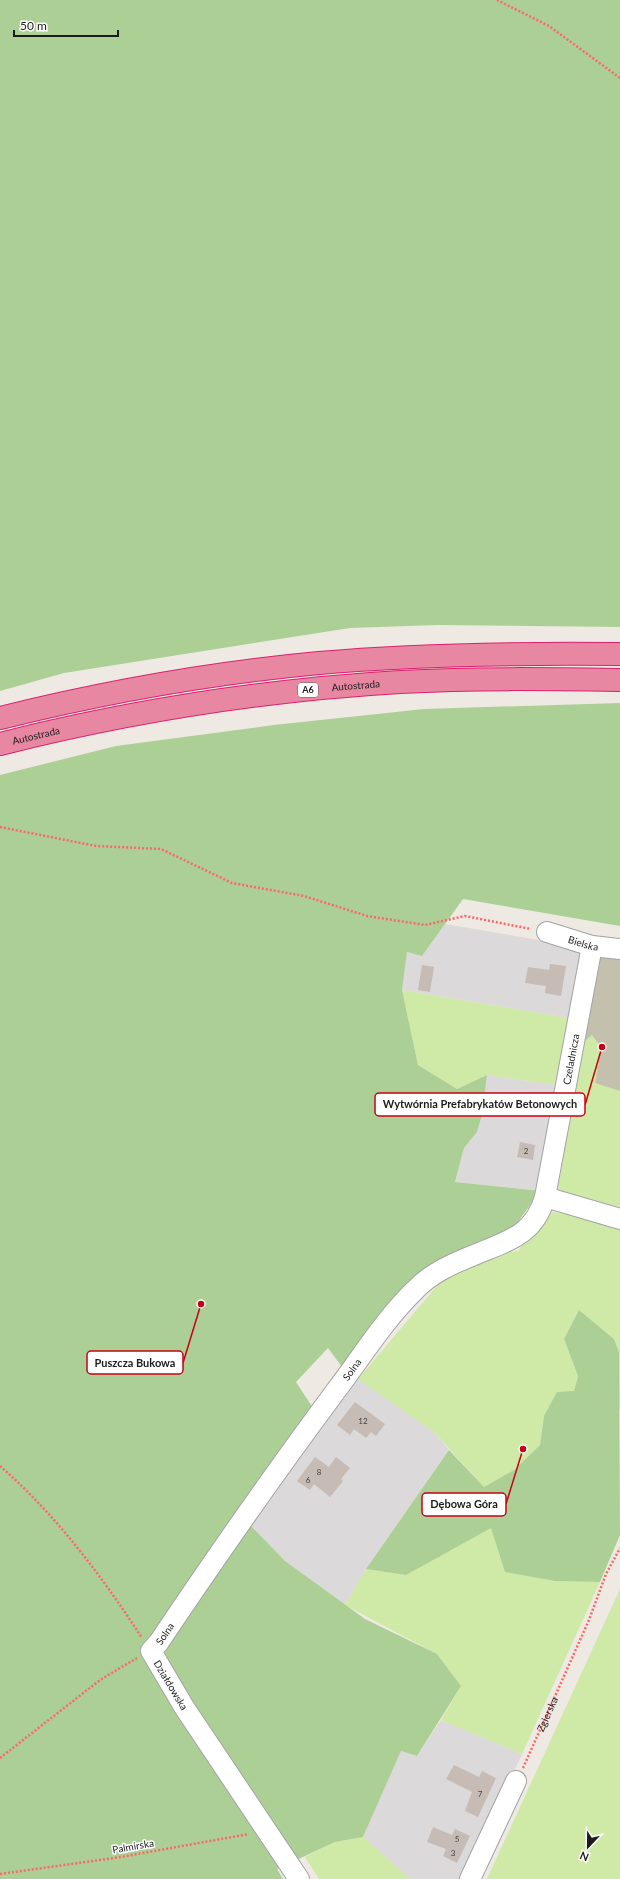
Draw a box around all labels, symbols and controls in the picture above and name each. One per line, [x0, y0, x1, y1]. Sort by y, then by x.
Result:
scale bar [14, 12, 118, 38]
text: 50 m [20, 18, 47, 33]
street label: Autostrada [331, 677, 380, 693]
road number: A6 [298, 683, 318, 697]
street label: Autostrada [11, 724, 61, 747]
street label: Bielska [567, 933, 599, 953]
street label: Czeladnicza [560, 1033, 581, 1086]
callout: Wytwórnia Prefabrykatów Betonowych [375, 1093, 585, 1116]
text: Wytwórnia Prefabrykatów Betonowych [383, 1097, 577, 1110]
house number: 2 [524, 1146, 529, 1156]
callout: Puszcza Bukowa [87, 1351, 183, 1374]
text: Puszcza Bukowa [95, 1356, 175, 1369]
street label: Solna [340, 1356, 364, 1383]
house number: 12 [358, 1416, 368, 1426]
house number: 8 [317, 1467, 322, 1477]
house number: 6 [306, 1475, 311, 1485]
callout: Dębowa Góra [422, 1493, 506, 1516]
text: Dębowa Góra [430, 1497, 498, 1510]
street label: Solna [153, 1620, 176, 1647]
street label: Działdowska [151, 1658, 191, 1712]
street label: Zgierska [534, 1695, 560, 1733]
house number: 7 [478, 1789, 483, 1799]
north arrow [568, 1827, 608, 1867]
house number: 5 [455, 1834, 460, 1844]
street label: Palmirska [111, 1836, 155, 1856]
house number: 3 [451, 1848, 456, 1858]
text: N [578, 1849, 590, 1864]

